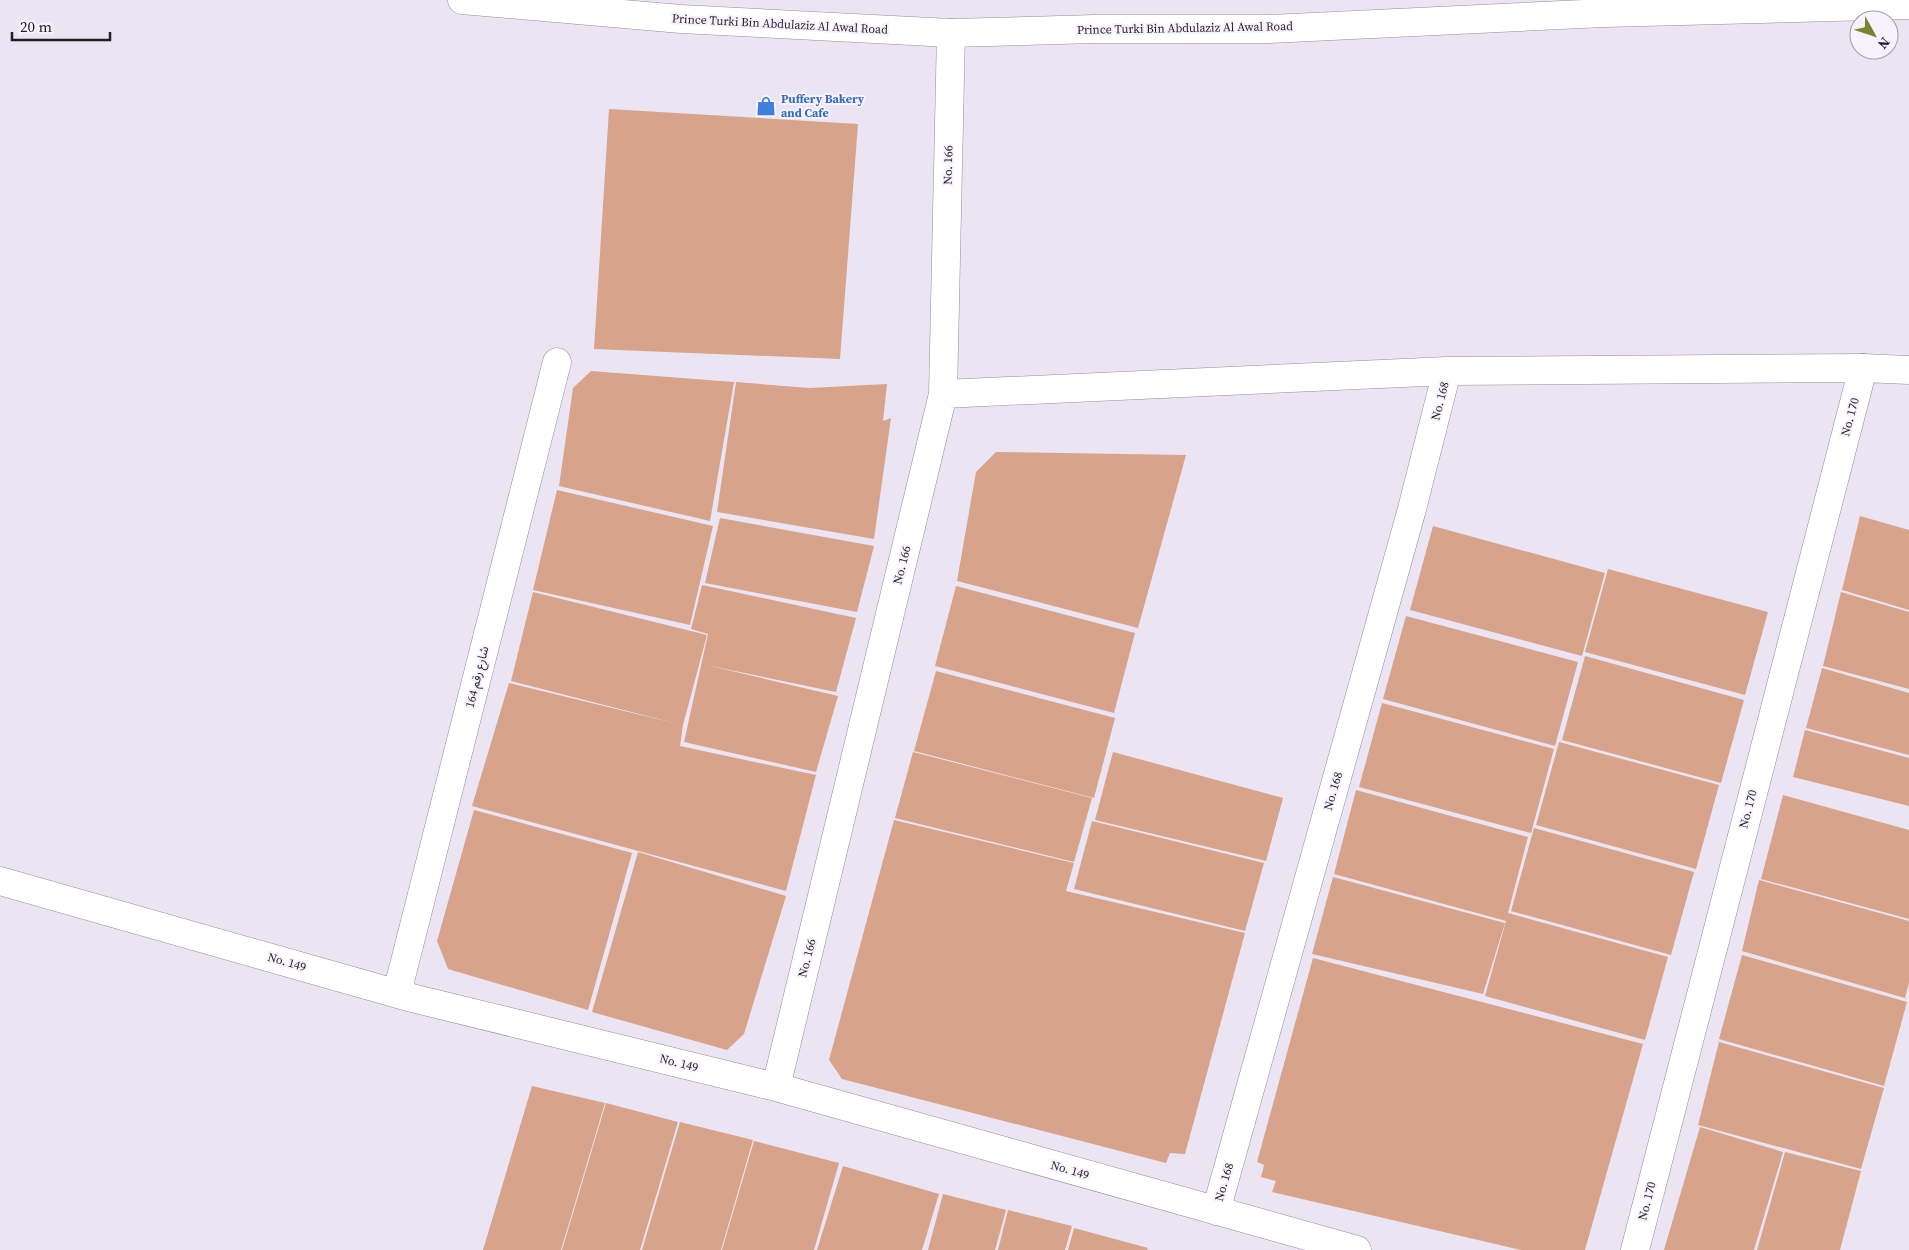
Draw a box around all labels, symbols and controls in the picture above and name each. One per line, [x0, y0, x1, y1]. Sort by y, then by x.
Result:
scale bar [12, 10, 110, 42]
street label: Prince Turki Bin Abdulaziz Al Awal Road [672, 10, 889, 38]
north arrow [1849, 10, 1899, 60]
text: 20 m [20, 16, 52, 37]
street label: Prince Turki Bin Abdulaziz Al Awal Road [1077, 18, 1293, 38]
text: N [1873, 33, 1895, 54]
place label: Puffery Bakery and Cafe [781, 91, 865, 121]
shop icon: Puffery Bakery and Cafe [755, 95, 777, 117]
street label: No. 166 [940, 145, 956, 185]
street label: No. 168 [1427, 380, 1453, 422]
street label: No. 170 [1837, 396, 1863, 438]
street label: No. 166 [889, 544, 915, 586]
street label: شارع رقم 164 [462, 644, 493, 710]
street label: No. 168 [1320, 770, 1346, 812]
street label: No. 170 [1735, 788, 1761, 830]
street label: No. 166 [794, 937, 820, 979]
street label: No. 149 [266, 949, 308, 975]
street label: No. 149 [658, 1050, 700, 1076]
street label: No. 149 [1049, 1157, 1091, 1183]
street label: No. 168 [1211, 1161, 1237, 1203]
street label: No. 170 [1634, 1180, 1660, 1222]

